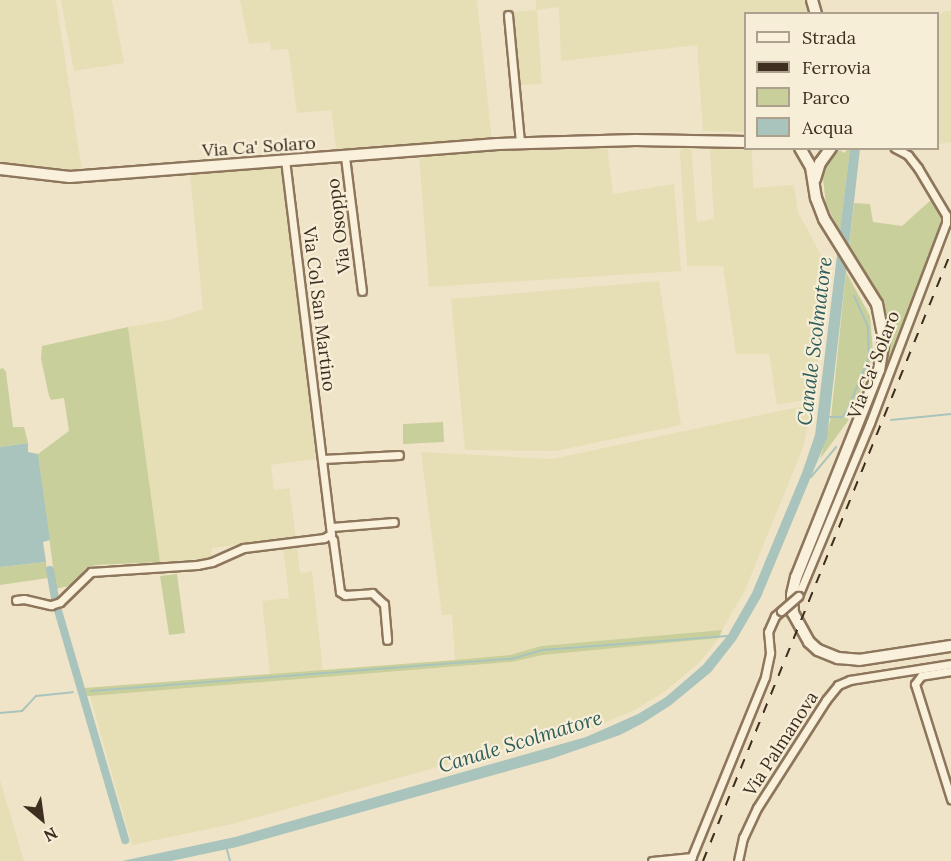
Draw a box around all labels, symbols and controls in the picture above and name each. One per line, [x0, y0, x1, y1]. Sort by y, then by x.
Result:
legend [744, 12, 939, 150]
text: Strada [802, 26, 856, 49]
text: Ferrovia [802, 56, 871, 79]
text: Parco [802, 86, 850, 109]
text: Acqua [802, 116, 853, 139]
street label: Via Ca' Solaro [201, 132, 317, 162]
street label: Via Osoppo [322, 177, 356, 275]
street label: Via Col San Martino [298, 225, 340, 393]
water label: Canale Scolmatore [792, 255, 836, 427]
street label: Via Ca' Solaro [844, 308, 904, 422]
street label: Via Palmanova [739, 688, 823, 800]
water label: Canale Scolmatore [435, 705, 605, 777]
north arrow [12, 789, 72, 849]
text: N [40, 823, 61, 846]

